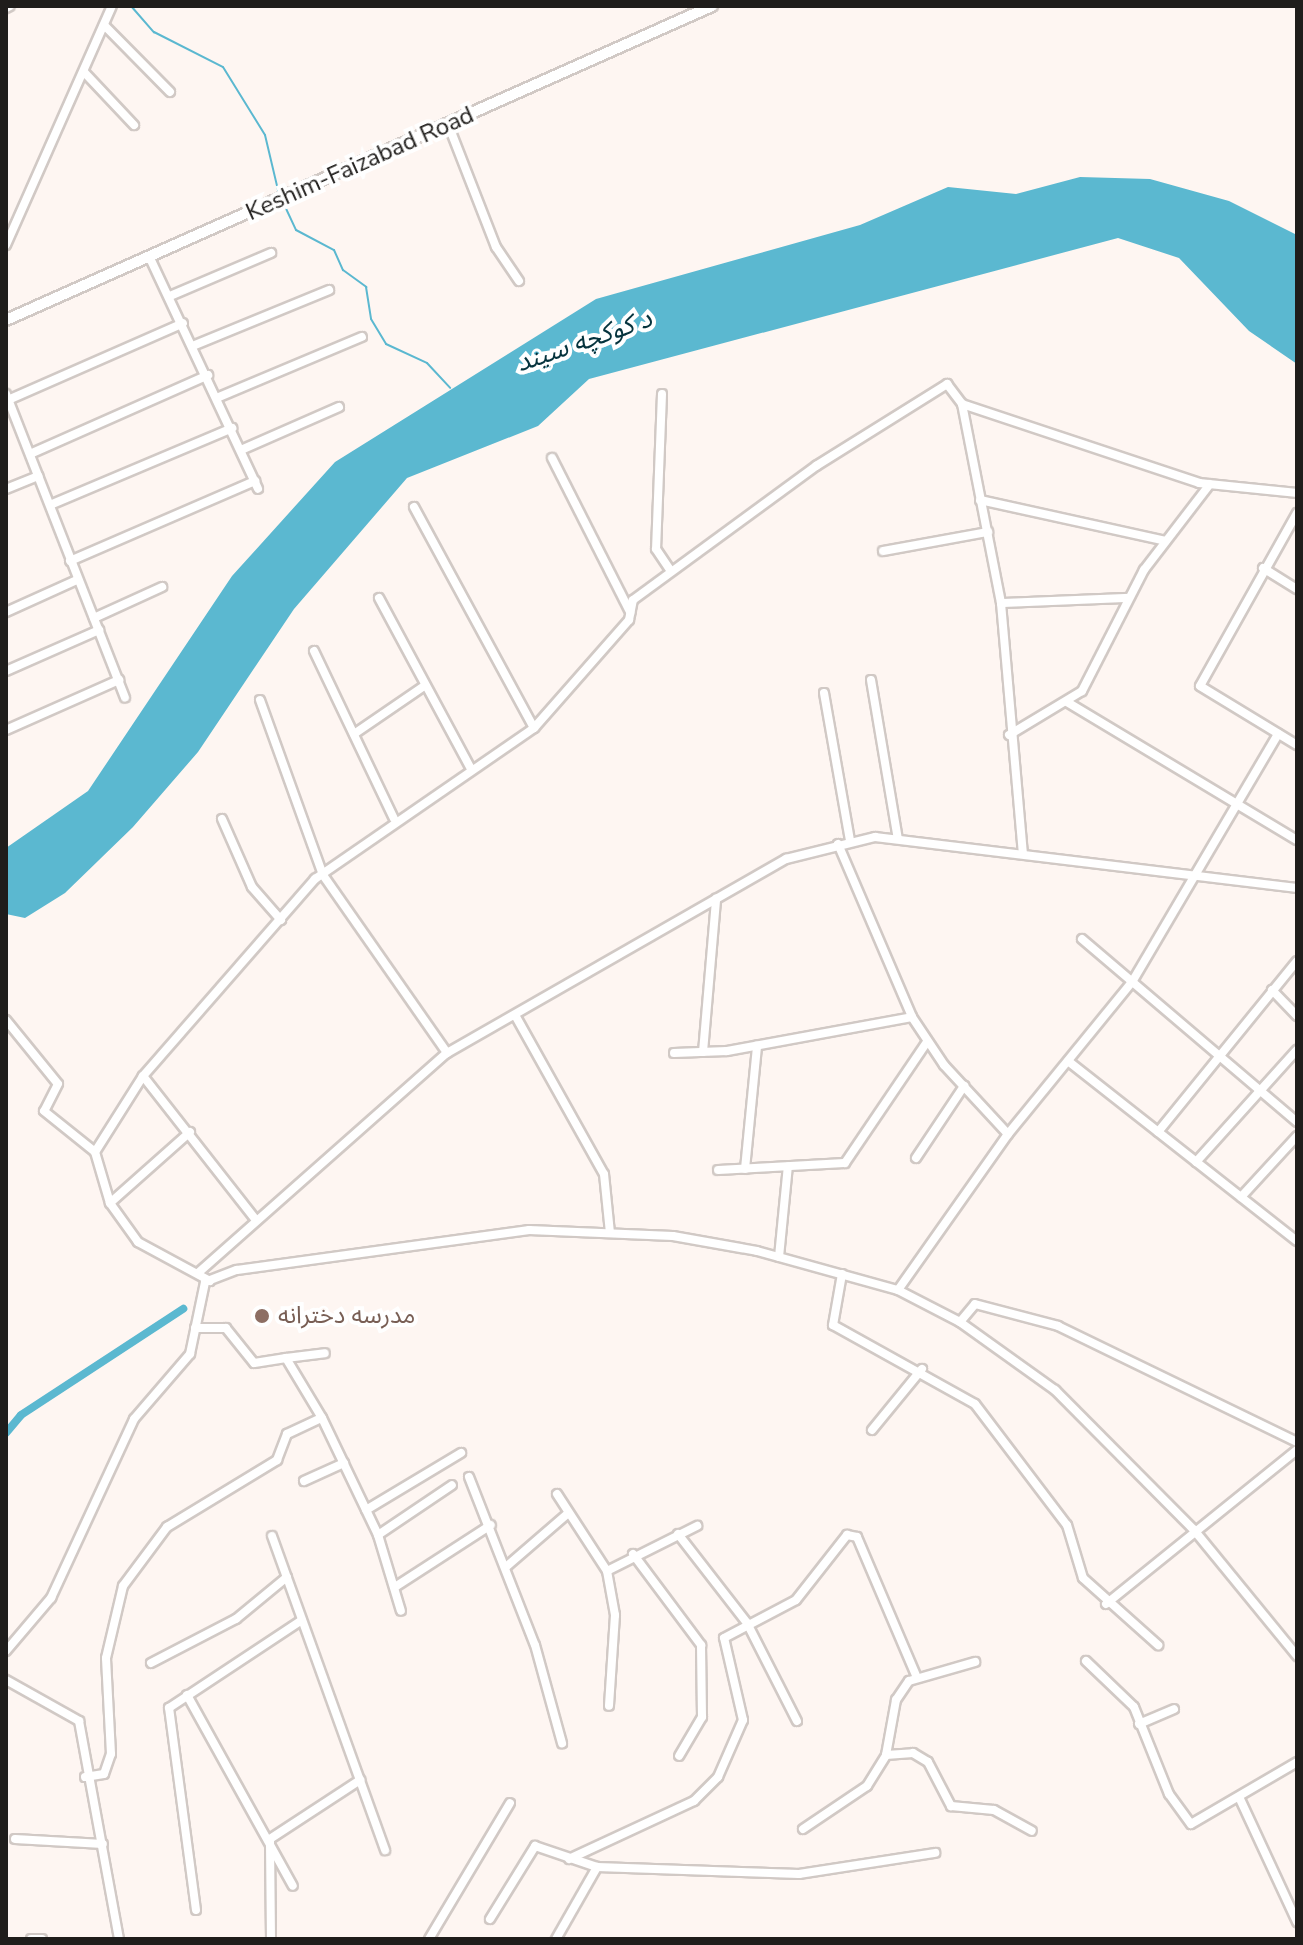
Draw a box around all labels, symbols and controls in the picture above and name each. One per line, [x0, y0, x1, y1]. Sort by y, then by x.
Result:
street label: Keshim-Faizabad Road [242, 101, 478, 227]
water label: د کوکچه سیند [512, 303, 656, 379]
place label: مدرسه دخترانه [278, 1302, 415, 1330]
marker: مدرسه دخترانه [253, 1307, 271, 1325]

